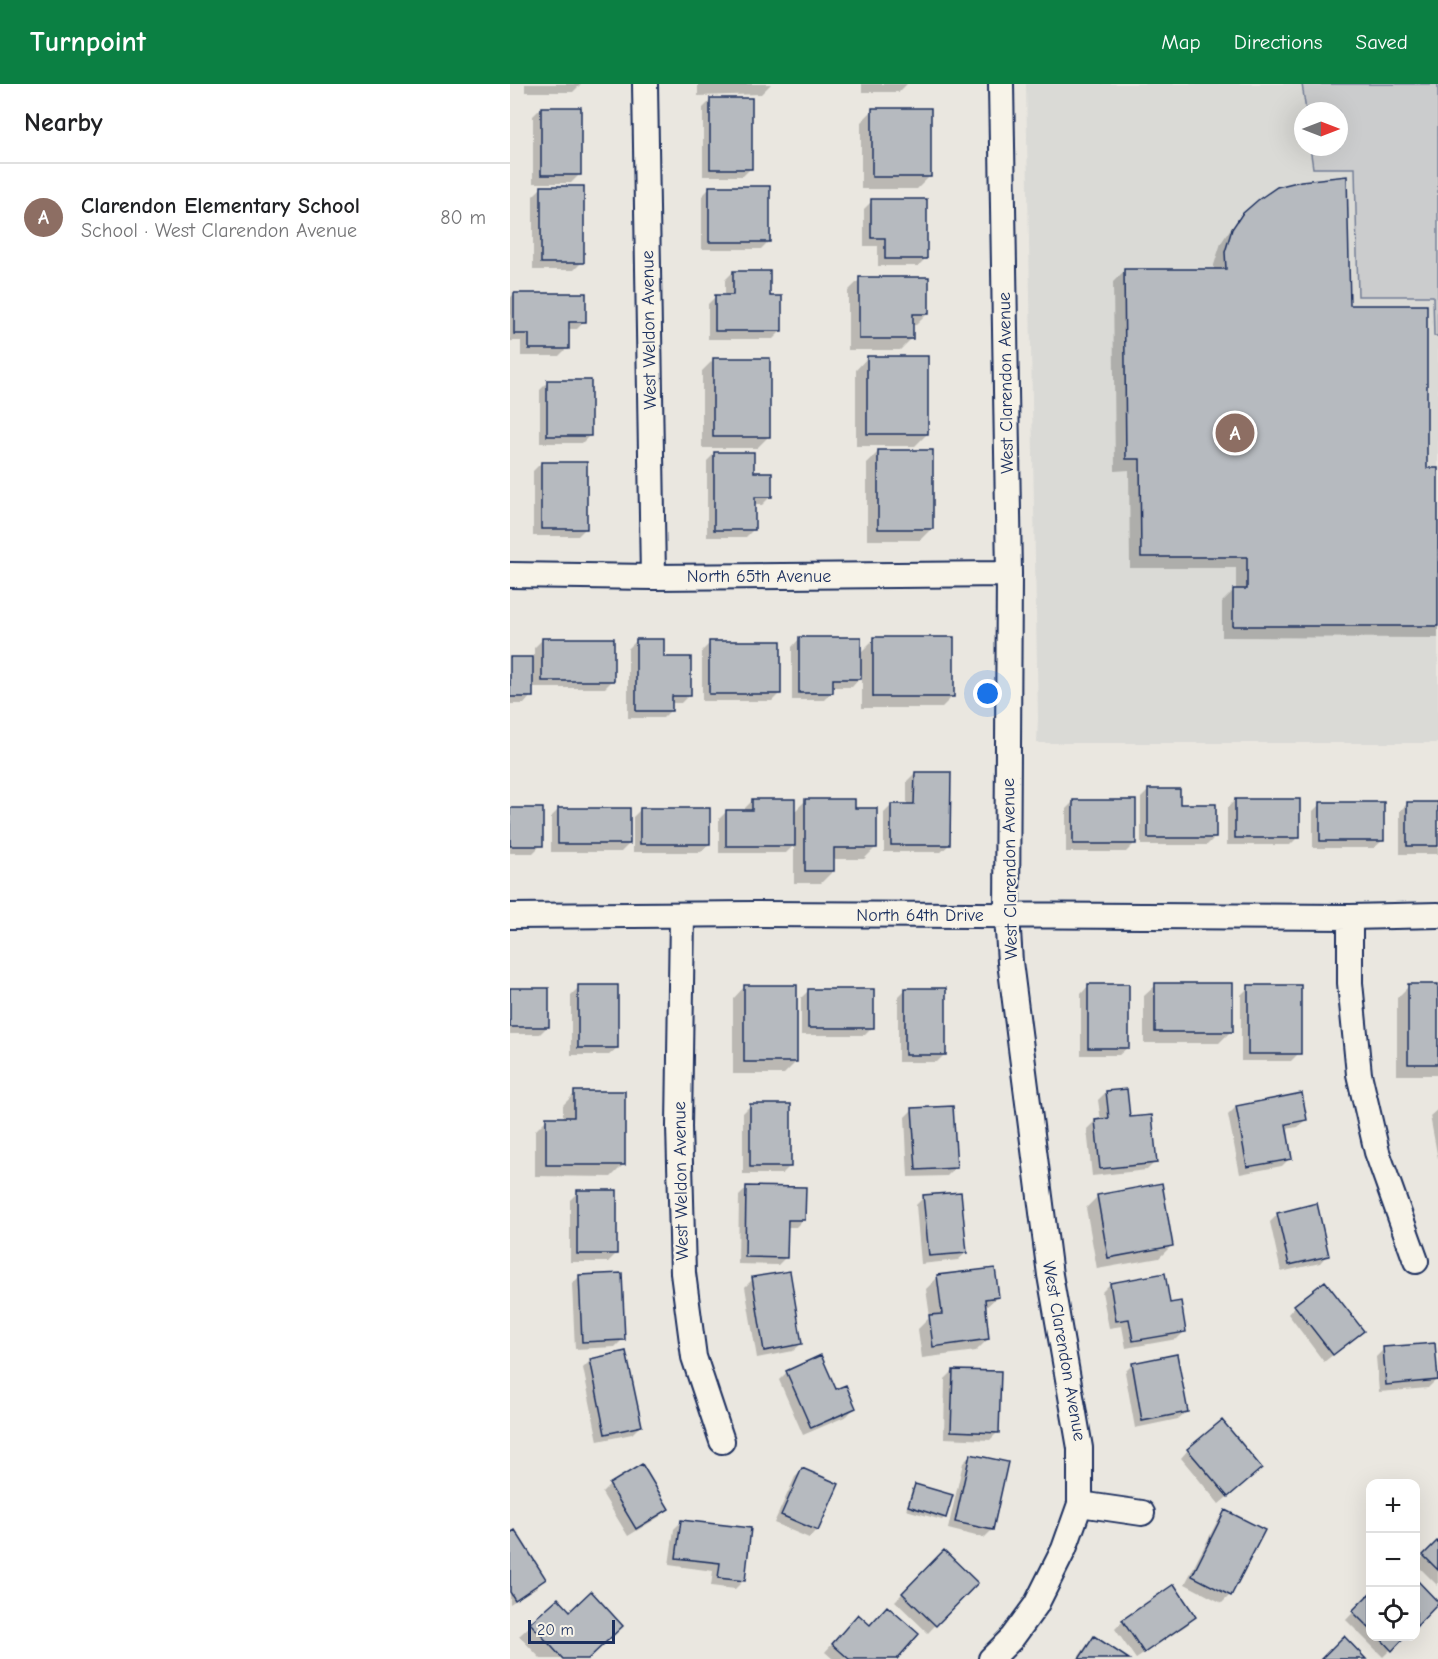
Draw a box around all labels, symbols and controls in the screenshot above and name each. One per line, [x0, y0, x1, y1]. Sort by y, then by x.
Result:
text: Turnpoint [30, 26, 146, 58]
text: Map [1161, 30, 1201, 54]
text: Directions [1234, 30, 1323, 54]
text: Saved [1356, 30, 1408, 54]
north arrow [1294, 102, 1348, 156]
text: Nearby [24, 108, 103, 138]
text: Clarendon Elementary School [81, 193, 360, 219]
text: A [38, 206, 49, 229]
text: 80 m [440, 206, 486, 229]
text: School · West Clarendon Avenue [81, 219, 357, 242]
street label: West Weldon Avenue [637, 250, 661, 410]
street label: West Clarendon Avenue [994, 292, 1018, 474]
pin: A [1216, 410, 1254, 456]
street label: North 65th Avenue [687, 566, 831, 587]
your location [973, 679, 1002, 708]
street label: West Clarendon Avenue [998, 778, 1022, 960]
street label: North 64th Drive [856, 905, 984, 926]
street label: West Weldon Avenue [669, 1101, 693, 1261]
street label: West Clarendon Avenue [1038, 1260, 1090, 1442]
map controls [1366, 1479, 1420, 1641]
button: + [1366, 1479, 1420, 1533]
button: − [1366, 1533, 1420, 1587]
button: locate [1366, 1587, 1420, 1641]
scale bar [528, 1617, 615, 1644]
text: 20 m [537, 1621, 574, 1639]

